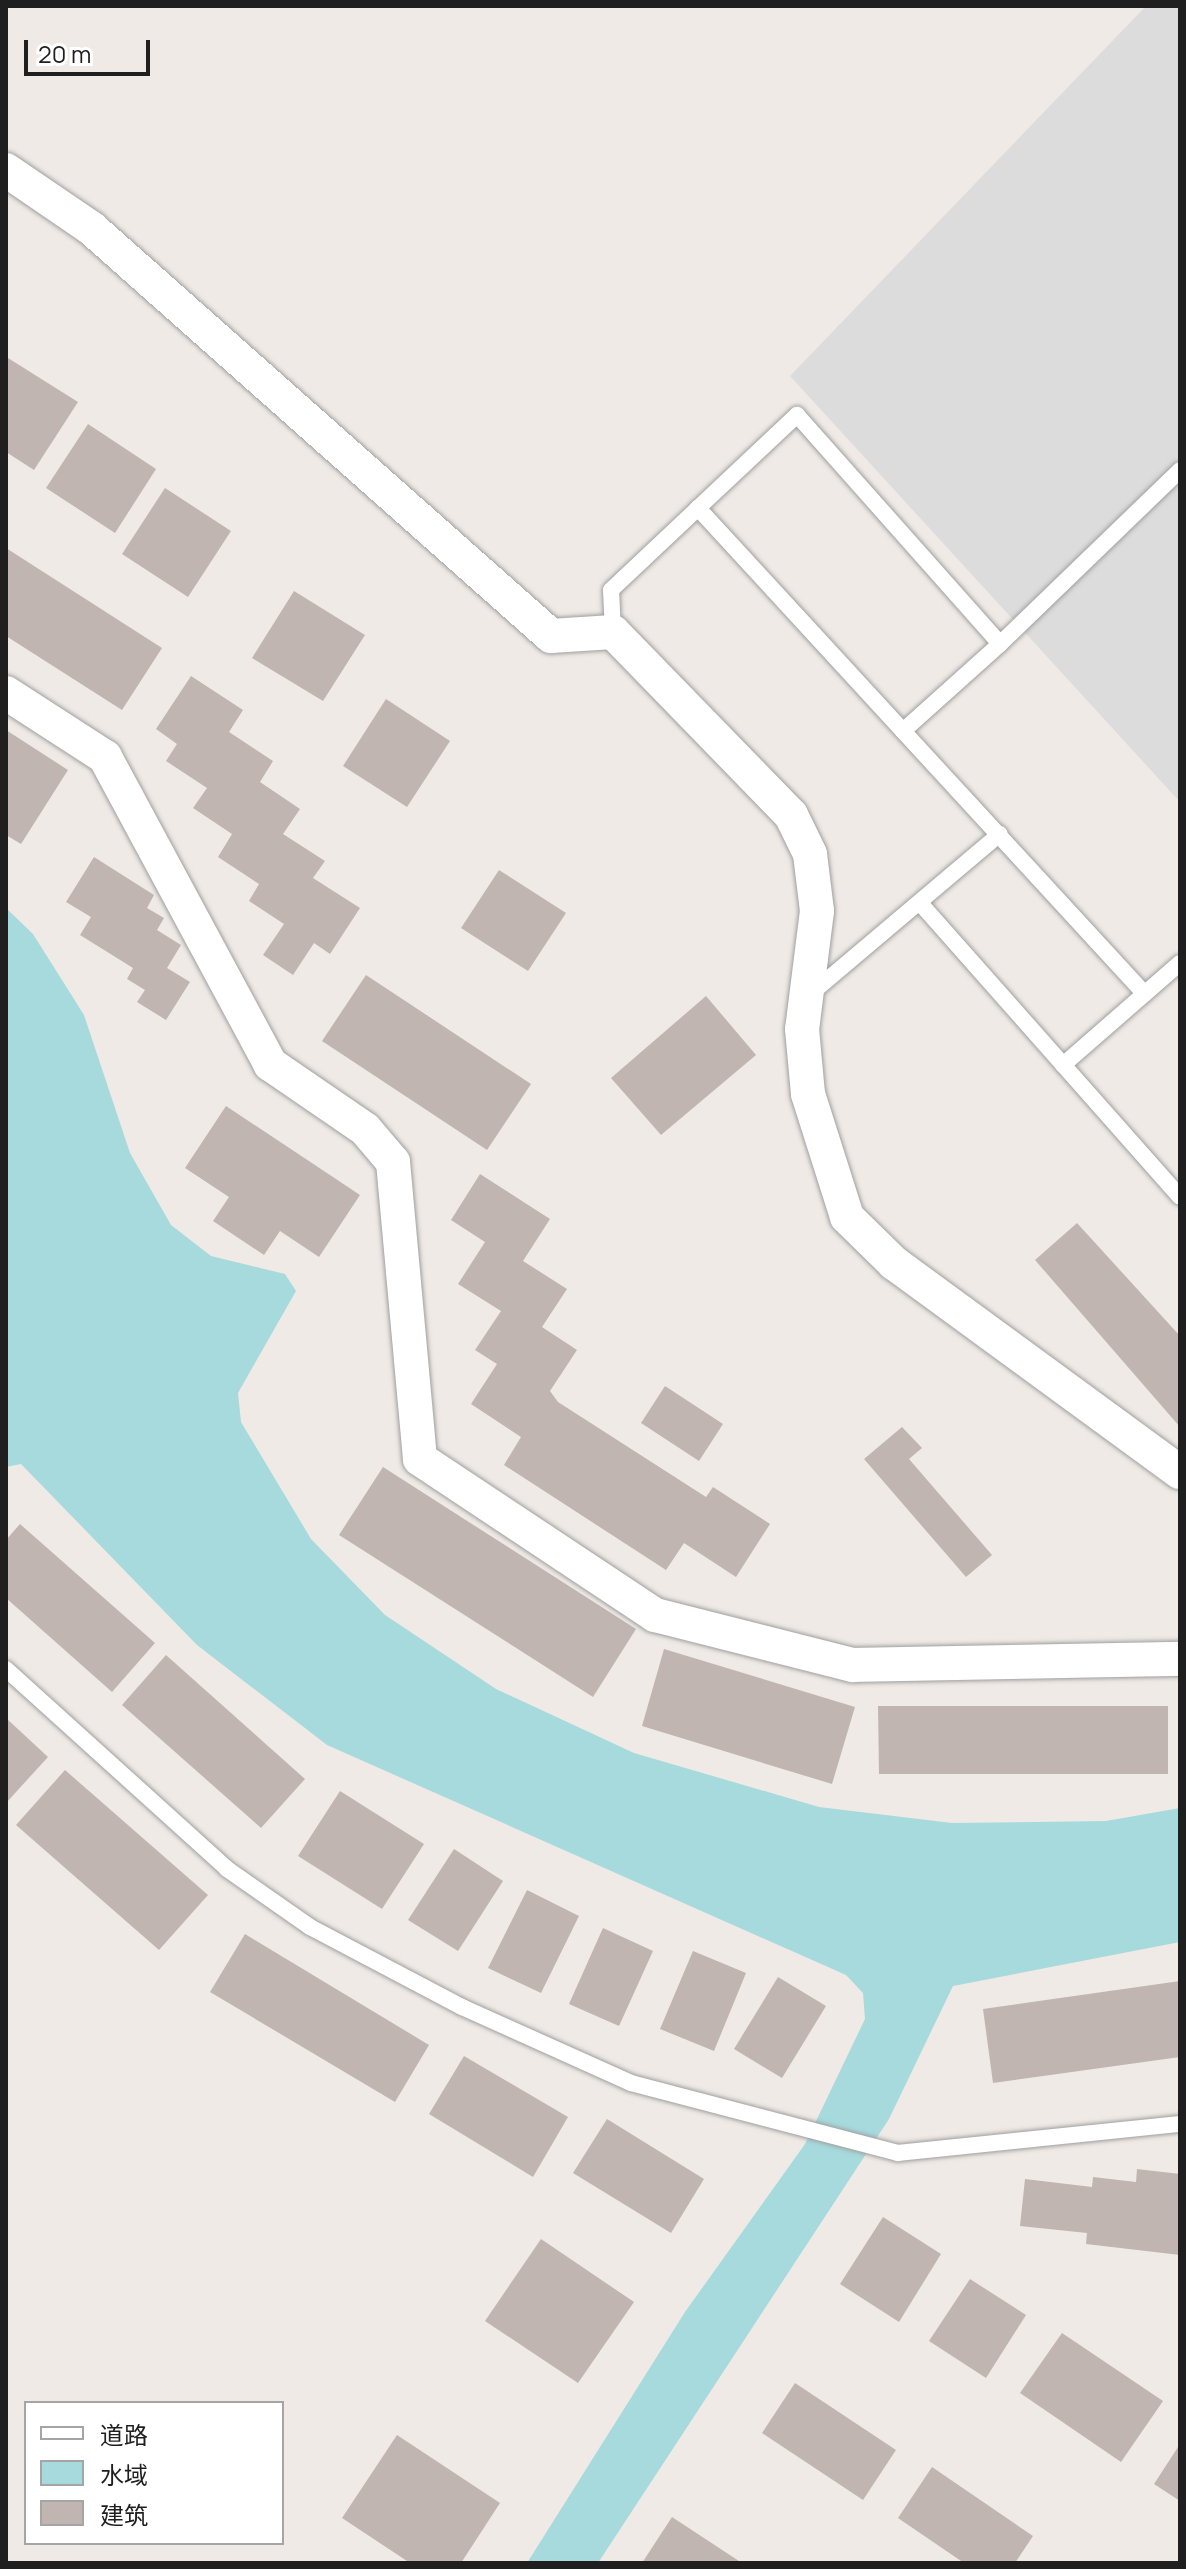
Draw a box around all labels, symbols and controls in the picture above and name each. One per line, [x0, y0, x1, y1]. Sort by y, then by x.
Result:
scale bar [28, 24, 154, 74]
text: 20 m [38, 37, 91, 70]
legend [24, 2401, 284, 2545]
text: 道路 [100, 2418, 148, 2451]
text: 水域 [100, 2458, 148, 2491]
text: 建筑 [100, 2498, 148, 2531]

